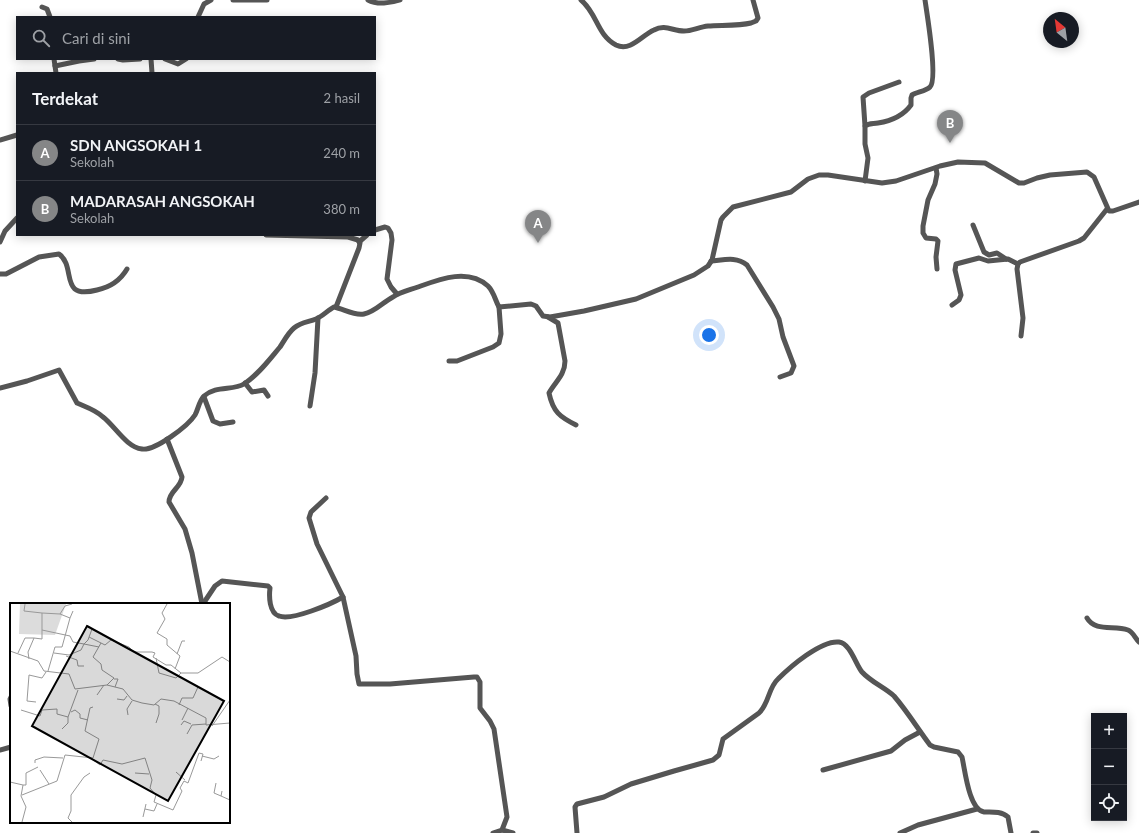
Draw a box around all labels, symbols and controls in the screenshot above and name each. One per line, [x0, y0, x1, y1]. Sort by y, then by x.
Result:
north arrow [1043, 12, 1079, 48]
search box [16, 16, 376, 60]
icon: search [30, 27, 52, 49]
text: Cari di sini [62, 29, 130, 47]
text: Terdekat [32, 88, 98, 109]
text: 2 hasil [324, 90, 360, 106]
pin: B [937, 110, 963, 143]
text: SDN ANGSOKAH 1 [70, 136, 202, 154]
text: A [40, 145, 50, 161]
text: 240 m [323, 145, 360, 161]
text: Sekolah [70, 154, 114, 170]
text: MADARASAH ANGSOKAH [70, 192, 255, 210]
text: B [41, 201, 49, 217]
text: 380 m [323, 201, 360, 217]
text: Sekolah [70, 210, 114, 226]
pin: A [525, 210, 551, 243]
your location [699, 325, 719, 345]
inset map [10, 603, 230, 823]
map controls [1091, 713, 1127, 821]
button: + [1091, 713, 1127, 749]
button: − [1091, 749, 1127, 785]
button: locate [1091, 785, 1127, 821]

